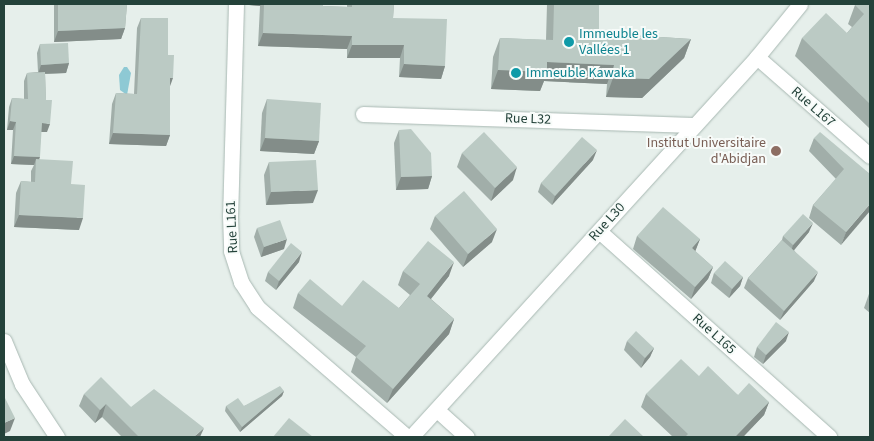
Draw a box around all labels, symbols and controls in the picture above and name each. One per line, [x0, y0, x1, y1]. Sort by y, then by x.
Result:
place label: Immeuble les Vallées 1 [579, 26, 658, 58]
marker: Immeuble les Vallées 1 [563, 36, 575, 48]
place label: Immeuble Kawaka [526, 65, 634, 81]
marker: Immeuble Kawaka [510, 67, 522, 79]
street label: Rue L167 [787, 83, 839, 131]
street label: Rue L32 [505, 110, 551, 128]
place label: Institut Universitaire d'Abidjan [647, 135, 766, 168]
marker: Institut Universitaire d'Abidjan [770, 145, 782, 157]
street label: Rue L30 [585, 199, 629, 245]
street label: Rue L161 [222, 200, 242, 254]
street label: Rue L165 [689, 310, 739, 358]

